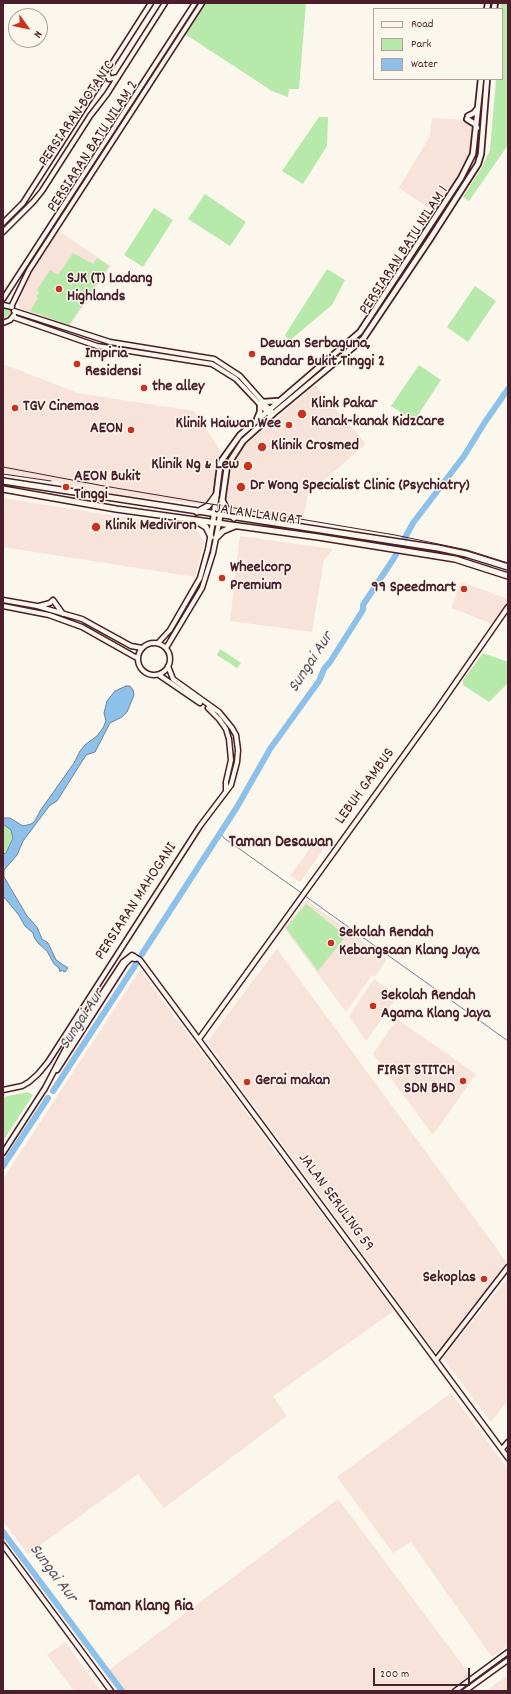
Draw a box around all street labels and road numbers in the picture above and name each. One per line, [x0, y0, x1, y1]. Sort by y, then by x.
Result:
street label: PERSIARAN BOTANIC [35, 57, 121, 171]
street label: PERSIARAN BATU NILAM 2 [44, 77, 144, 217]
street label: PERSIARAN BATU NILAM 1 [356, 183, 454, 319]
street label: JALAN LANGAT [213, 500, 303, 532]
street label: LEBUH GAMBUS [332, 745, 400, 829]
street label: PERSIARAN MAHOGANI [92, 840, 182, 964]
street label: JALAN SERULING 59 [293, 1150, 377, 1256]

